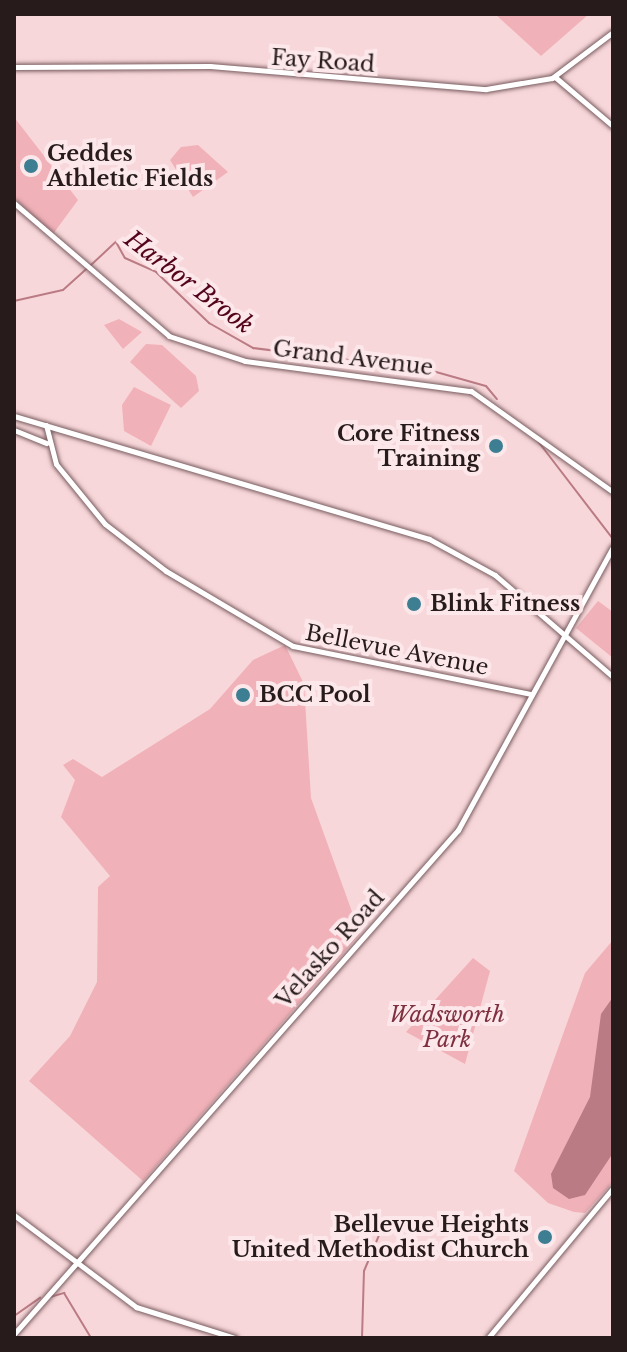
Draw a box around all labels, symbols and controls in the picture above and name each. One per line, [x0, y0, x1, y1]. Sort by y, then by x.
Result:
street label: Fay Road [270, 44, 376, 78]
place label: Geddes Athletic Fields [47, 140, 213, 192]
marker: Geddes Athletic Fields [22, 157, 40, 175]
water label: Harbor Brook [119, 224, 259, 340]
street label: Grand Avenue [271, 335, 435, 381]
place label: Core Fitness Training [337, 420, 480, 472]
marker: Core Fitness Training [487, 437, 505, 455]
place label: Blink Fitness [430, 591, 581, 617]
marker: Blink Fitness [405, 595, 423, 613]
street label: Bellevue Avenue [303, 619, 491, 681]
place label: BCC Pool [259, 682, 371, 708]
marker: BCC Pool [234, 686, 252, 704]
street label: Velasko Road [270, 885, 390, 1013]
park label: Wadsworth Park [389, 1001, 505, 1052]
place label: Bellevue Heights United Methodist Church [232, 1211, 529, 1262]
marker: Bellevue Heights United Methodist Church [536, 1228, 554, 1246]

